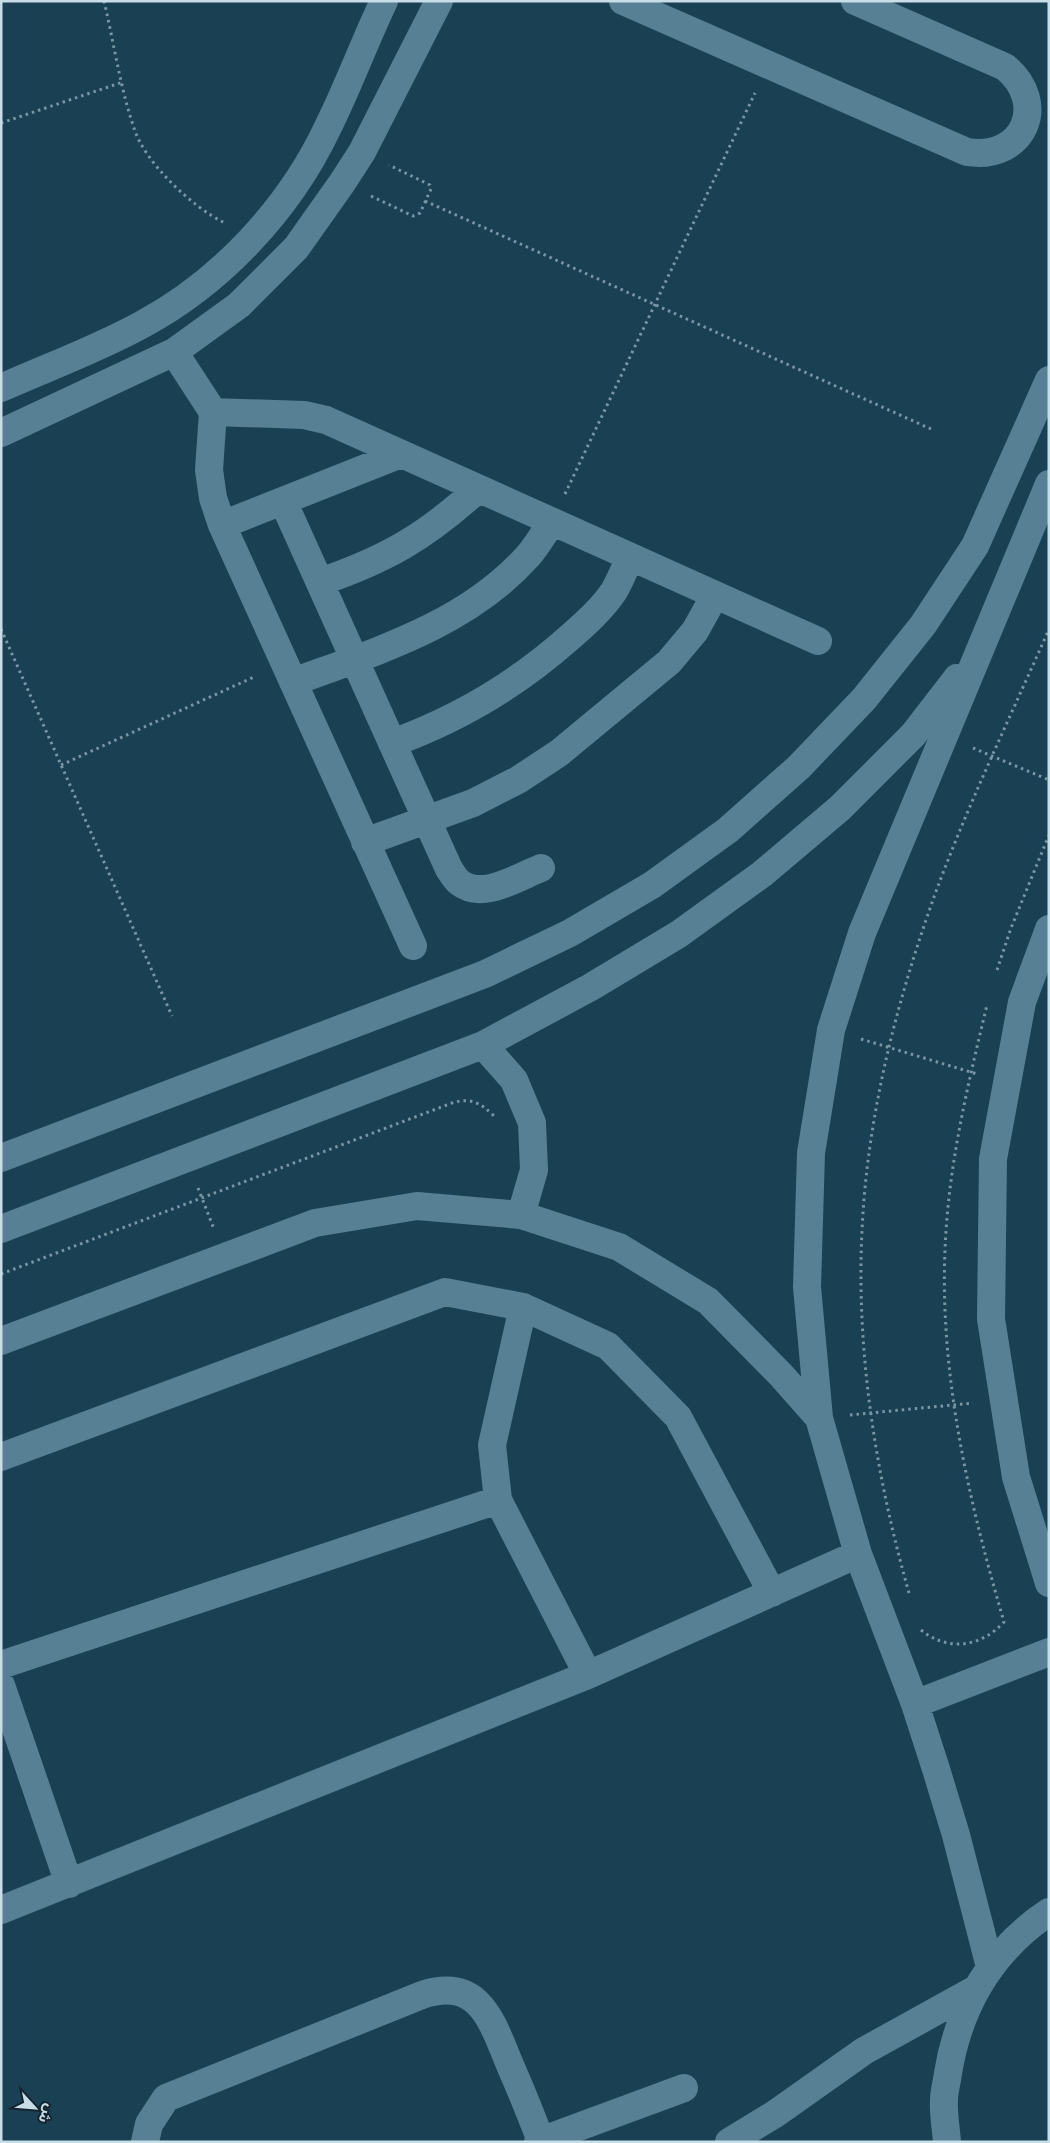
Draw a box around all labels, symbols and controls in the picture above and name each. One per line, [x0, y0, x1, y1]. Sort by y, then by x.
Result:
north arrow [10, 2083, 60, 2133]
text: ش [35, 2102, 59, 2126]

